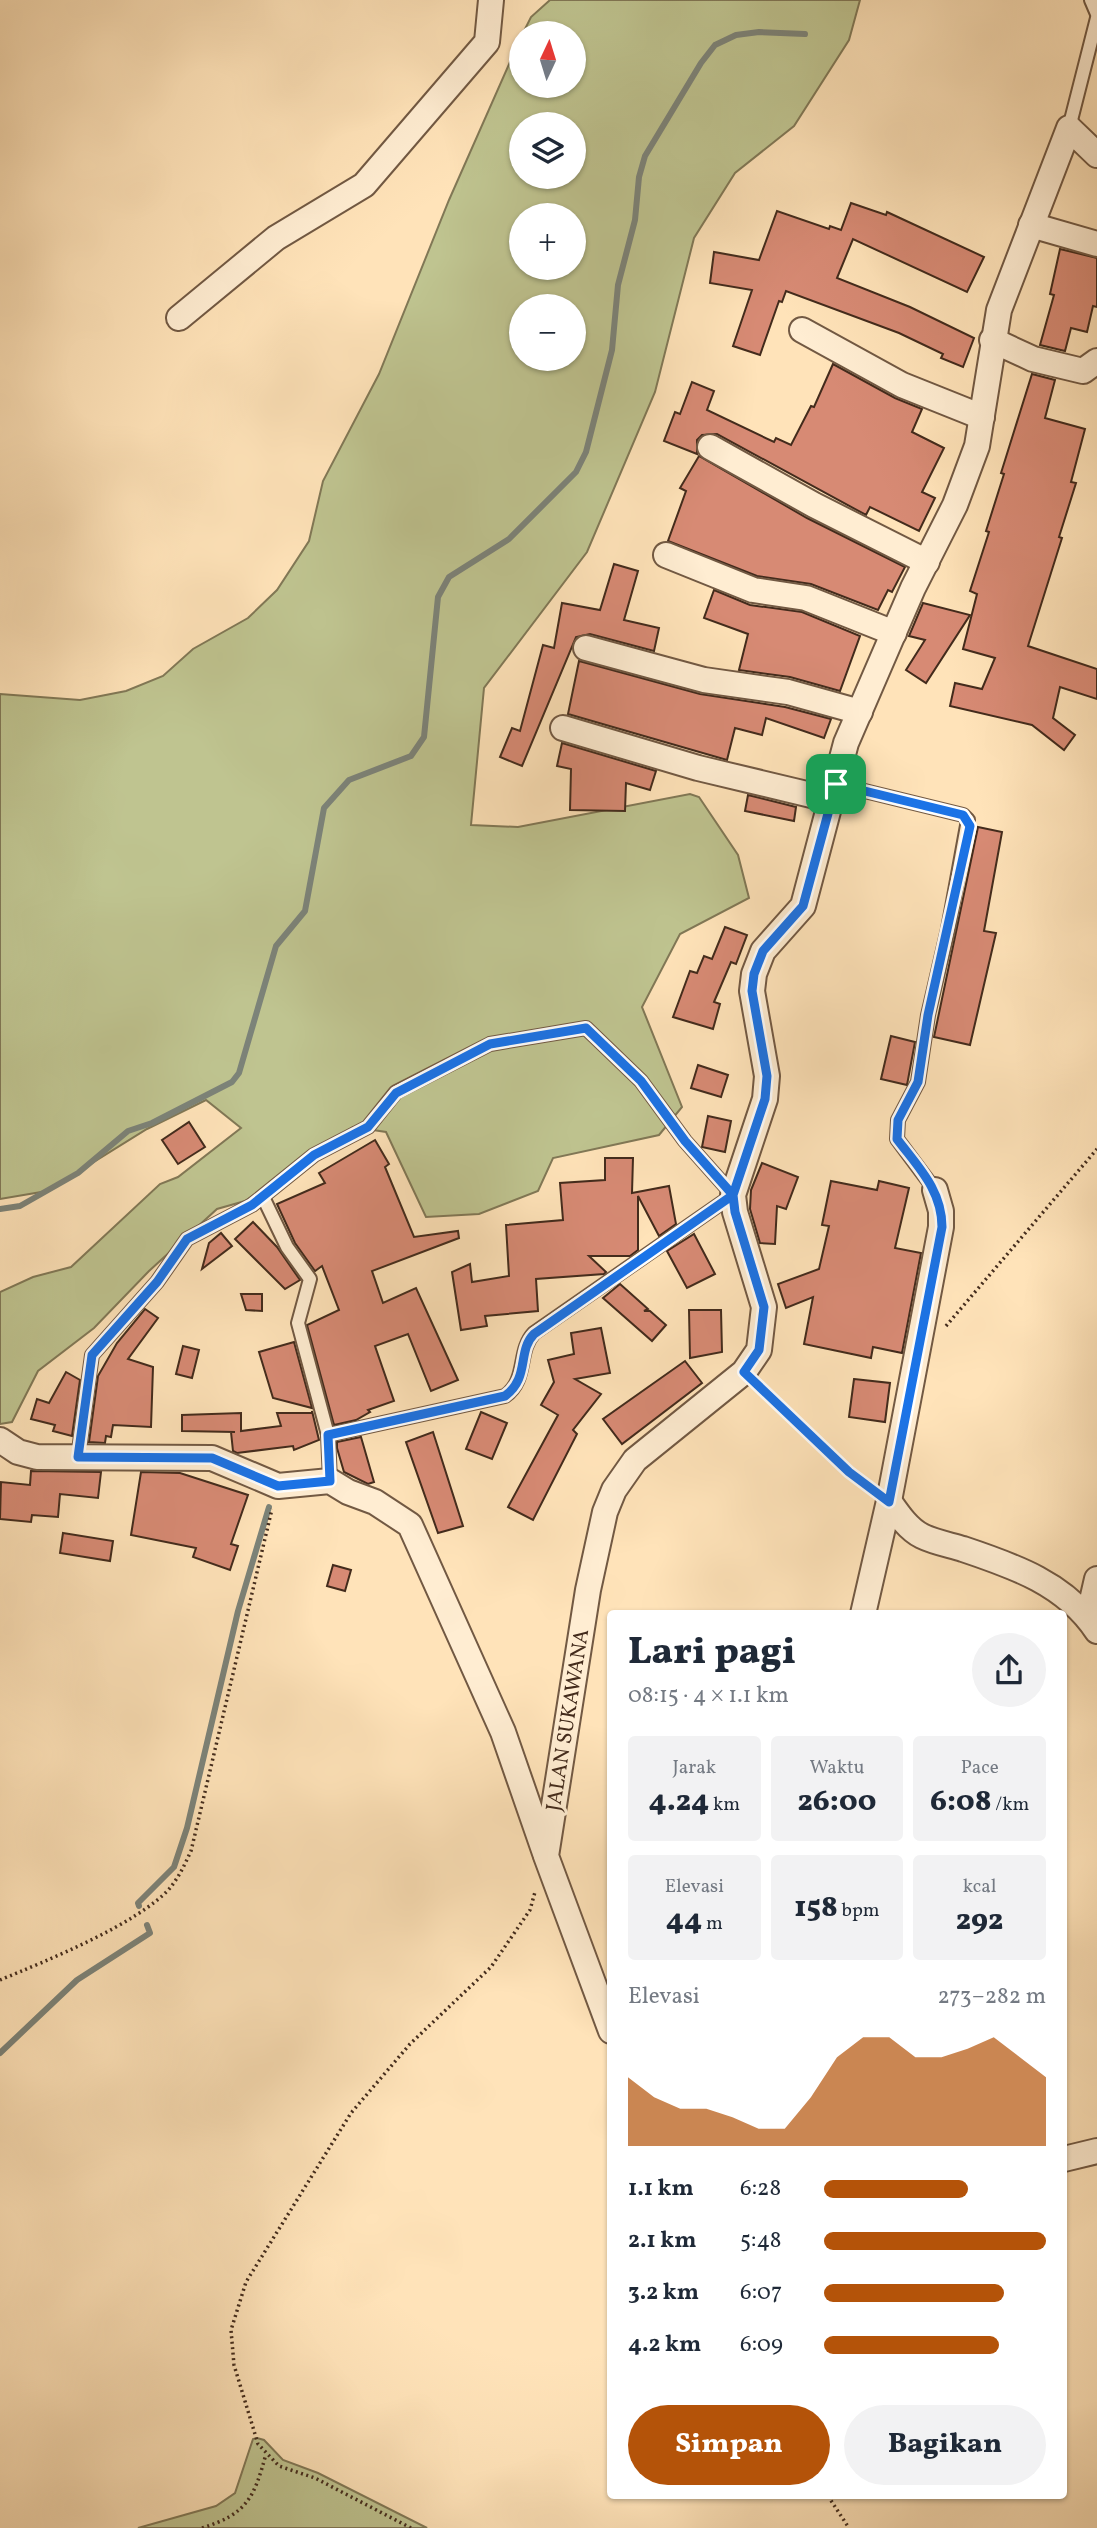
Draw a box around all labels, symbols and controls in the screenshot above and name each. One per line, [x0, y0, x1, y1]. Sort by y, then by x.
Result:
north arrow [509, 21, 586, 98]
map controls [509, 21, 586, 371]
button: layers [509, 112, 586, 189]
button: + [509, 203, 586, 280]
button: − [509, 294, 586, 371]
pin [806, 754, 866, 814]
icon: arrive [817, 765, 855, 803]
street label: JALAN SUKAWANA [540, 1627, 597, 1813]
text: Lari pagi [628, 1627, 796, 1680]
button: share [972, 1633, 1046, 1707]
text: 08:15 · 4 × 1.1 km [628, 1680, 789, 1712]
text: Jarak [673, 1755, 716, 1781]
text: Waktu [810, 1755, 864, 1781]
text: Pace [961, 1755, 999, 1781]
text: 4.24 [649, 1781, 709, 1823]
text: 26:00 [798, 1781, 876, 1823]
text: 6:08 [930, 1781, 992, 1823]
text: km [709, 1792, 740, 1818]
text: /km [992, 1792, 1029, 1818]
text: Elevasi [665, 1874, 724, 1900]
text: kcal [963, 1874, 997, 1900]
text: 158 [794, 1887, 838, 1929]
text: bpm [838, 1898, 880, 1924]
text: 44 [666, 1900, 702, 1942]
text: 292 [956, 1900, 1003, 1942]
text: m [702, 1911, 723, 1937]
text: Elevasi [628, 1981, 700, 2013]
text: 273–282 m [938, 1981, 1046, 2013]
text: 1.1 km [628, 2173, 694, 2205]
text: 6:28 [740, 2173, 781, 2205]
text: 2.1 km [628, 2225, 697, 2257]
text: 5:48 [740, 2225, 781, 2257]
text: 3.2 km [628, 2277, 699, 2309]
text: 6:07 [740, 2277, 782, 2309]
text: 4.2 km [628, 2329, 701, 2361]
text: 6:09 [740, 2329, 783, 2361]
button: Simpan [628, 2405, 830, 2485]
button: Bagikan [844, 2405, 1046, 2485]

